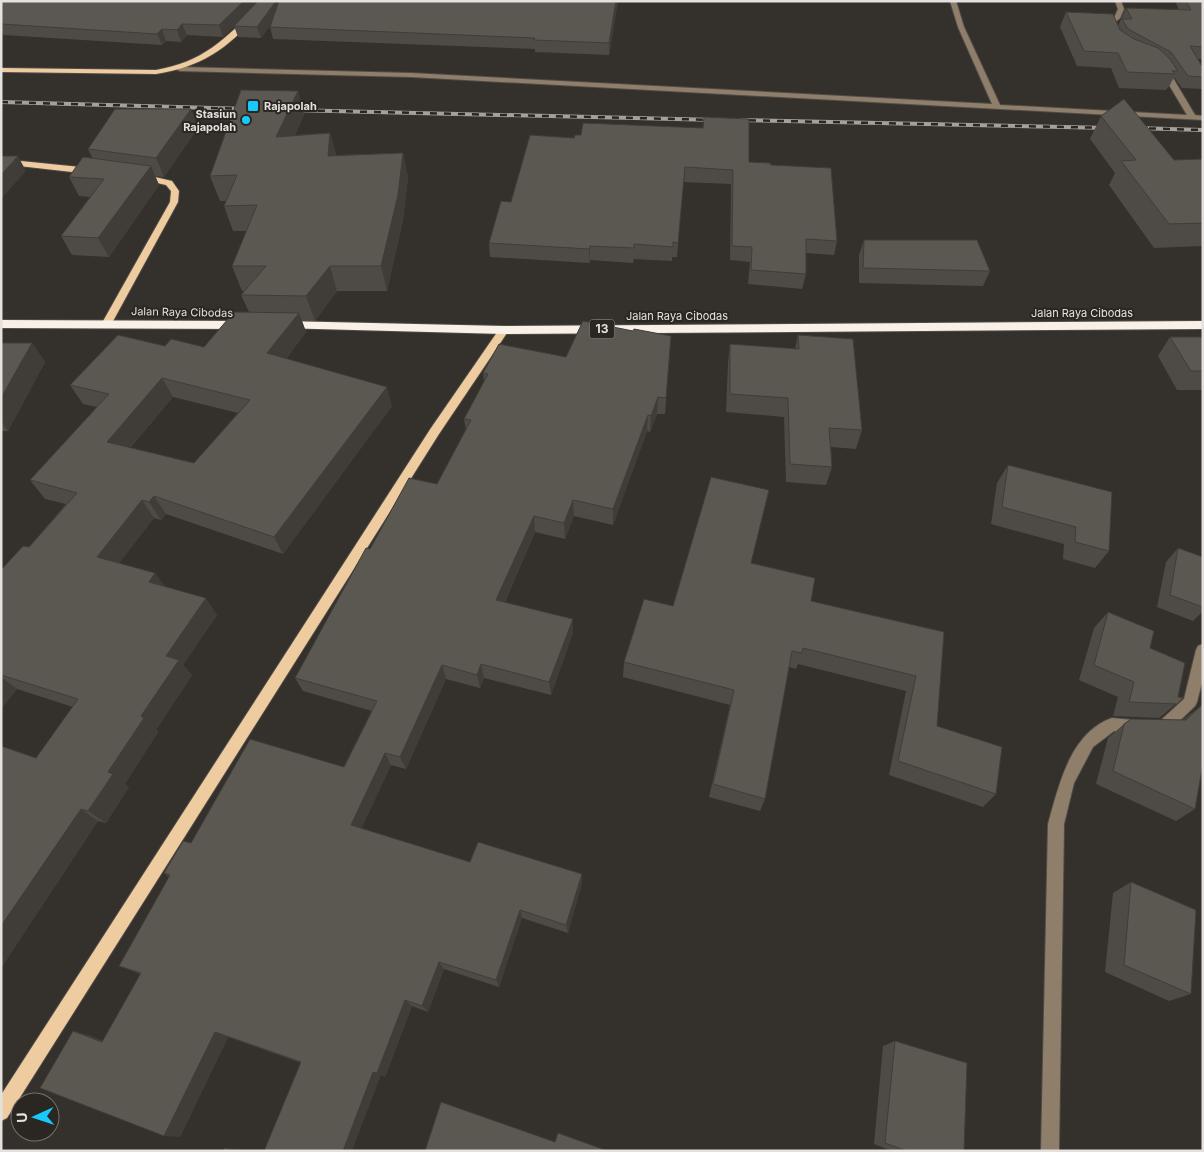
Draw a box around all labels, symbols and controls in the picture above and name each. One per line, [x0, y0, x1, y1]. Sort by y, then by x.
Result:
marker: Rajapolah [246, 99, 260, 113]
place label: Rajapolah [264, 99, 317, 113]
place label: Stasiun Rajapolah [183, 107, 236, 134]
marker: Stasiun Rajapolah [240, 114, 252, 126]
street label: Jalan Raya Cibodas [131, 304, 233, 320]
street label: Jalan Raya Cibodas [1031, 306, 1133, 320]
street label: Jalan Raya Cibodas [626, 309, 728, 323]
road number: 13 [590, 320, 614, 338]
north arrow [10, 1092, 60, 1142]
text: U [13, 1112, 30, 1123]

